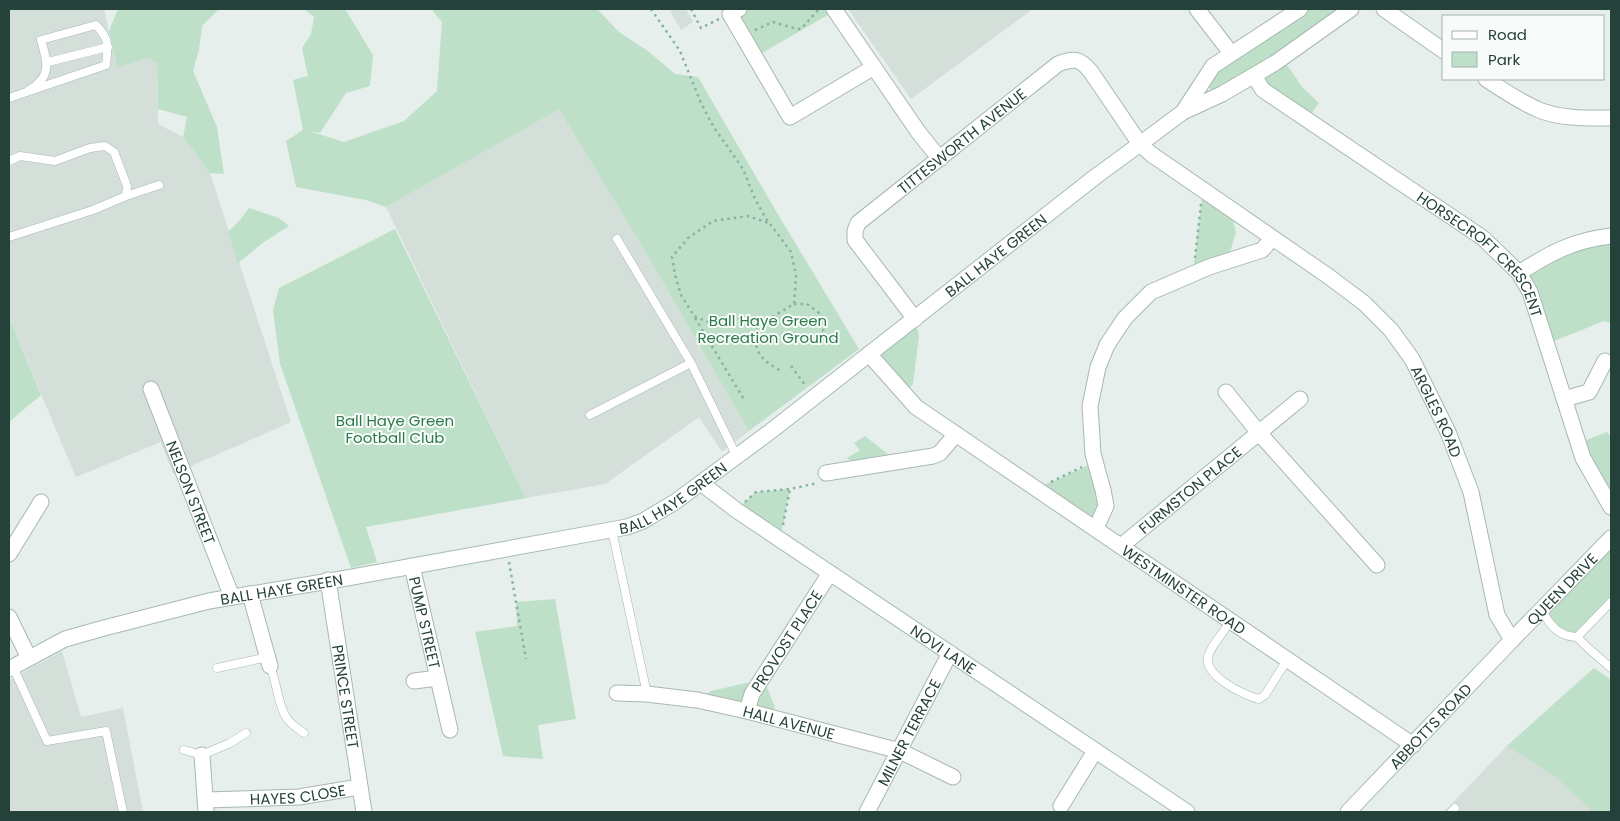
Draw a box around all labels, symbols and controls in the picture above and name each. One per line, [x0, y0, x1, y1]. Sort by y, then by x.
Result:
legend [1442, 15, 1605, 80]
text: Road [1488, 24, 1527, 45]
text: Park [1488, 49, 1520, 70]
street label: TITTESWORTH AVENUE [893, 83, 1030, 198]
street label: HORSECROFT CRESCENT [1413, 186, 1548, 320]
street label: BALL HAYE GREEN [940, 208, 1051, 302]
park label: Ball Haye Green Recreation Ground [697, 310, 839, 348]
street label: ARGLES ROAD [1406, 362, 1467, 460]
park label: Ball Haye Green Football Club [336, 410, 454, 448]
street label: NELSON STREET [162, 438, 221, 547]
street label: FURMSTON PLACE [1134, 441, 1246, 538]
street label: BALL HAYE GREEN [617, 457, 731, 539]
street label: WESTMINSTER ROAD [1118, 540, 1250, 639]
street label: QUEEN DRIVE [1522, 548, 1602, 630]
street label: BALL HAYE GREEN [219, 568, 344, 609]
street label: PUMP STREET [404, 574, 446, 671]
street label: PROVOST PLACE [746, 586, 827, 696]
street label: NOVI LANE [907, 619, 981, 679]
street label: PRINCE STREET [328, 643, 365, 750]
street label: MILNER TERRACE [872, 675, 945, 789]
street label: ABBOTTS ROAD [1384, 678, 1476, 773]
street label: HALL AVENUE [741, 700, 837, 744]
street label: HAYES CLOSE [250, 779, 347, 809]

